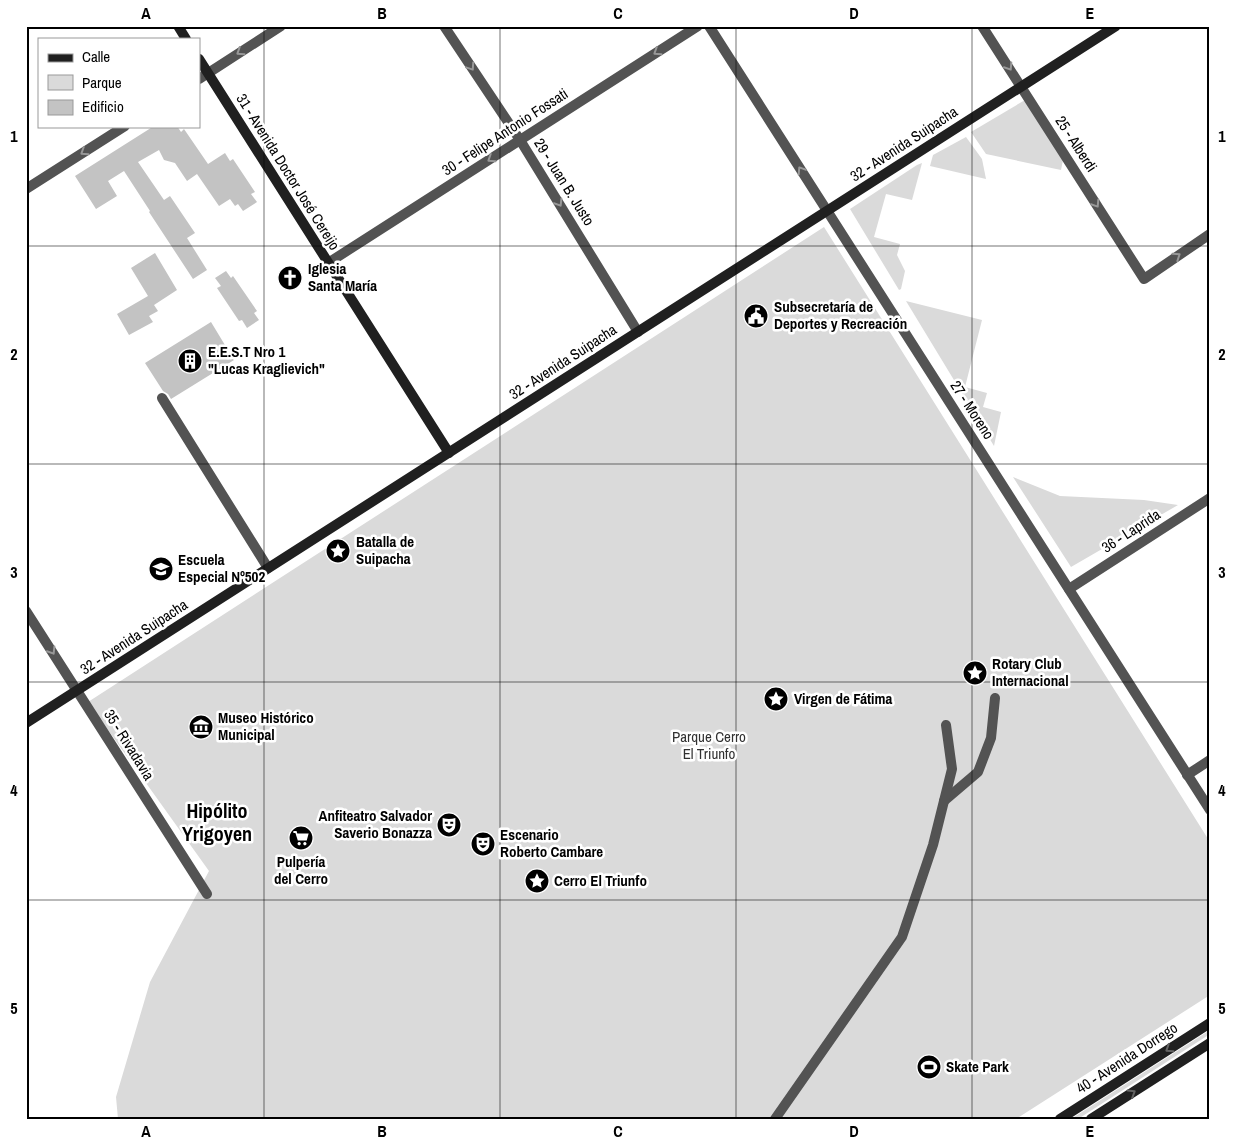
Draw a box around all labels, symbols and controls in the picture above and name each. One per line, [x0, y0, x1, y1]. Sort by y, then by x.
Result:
text: A [141, 2, 151, 24]
text: B [377, 2, 387, 24]
text: C [613, 2, 623, 24]
text: D [849, 2, 859, 24]
text: E [1086, 2, 1095, 24]
legend [38, 38, 200, 128]
text: Calle [82, 46, 110, 67]
one-way arrow [237, 46, 246, 56]
one-way arrow [654, 46, 663, 56]
one-way arrow [465, 61, 474, 70]
one-way arrow [1002, 62, 1012, 71]
text: Parque [82, 72, 122, 93]
street label: 30 - Felipe Antonio Fossati [438, 83, 572, 180]
street label: 31 - Avenida Doctor José Cereijo [232, 89, 345, 254]
text: Edificio [82, 96, 124, 117]
street label: 32 - Avenida Suipacha [846, 101, 962, 186]
street label: 25 - Alberdi [1050, 112, 1102, 176]
text: 1 [10, 125, 18, 147]
text: 1 [1218, 125, 1226, 147]
street label: 29 - Juan B. Justo [529, 134, 600, 229]
one-way arrow [80, 146, 89, 156]
one-way arrow [487, 152, 496, 162]
one-way arrow [798, 166, 807, 176]
one-way arrow [553, 198, 563, 207]
one-way arrow [1090, 198, 1099, 208]
one-way arrow [1171, 253, 1180, 263]
place label: Iglesia Santa María [308, 258, 377, 296]
church icon: Iglesia Santa María [277, 265, 303, 291]
place label: Subsecretaría de Deportes y Recreación [774, 296, 907, 334]
public building icon: Subsecretaría de Deportes y Recreación [743, 303, 769, 329]
street label: 32 - Avenida Suipacha [505, 319, 621, 404]
place label: E.E.S.T Nro 1 "Lucas Kraglievich" [208, 341, 325, 379]
text: 2 [10, 343, 18, 365]
text: 2 [1218, 343, 1226, 365]
building icon: E.E.S.T Nro 1 "Lucas Kraglievich" [177, 348, 203, 374]
street label: 27 - Moreno [946, 376, 999, 443]
street label: 36 - Laprida [1097, 504, 1164, 557]
place label: Batalla de Suipacha [356, 531, 414, 569]
place icon: Batalla de Suipacha [325, 538, 351, 564]
place label: Escuela Especial Nº502 [178, 549, 265, 587]
school or university icon: Escuela Especial Nº502 [148, 556, 174, 582]
text: 3 [10, 561, 18, 583]
text: 3 [1218, 561, 1226, 583]
street label: 32 - Avenida Suipacha [76, 594, 192, 679]
one-way arrow [45, 646, 55, 655]
place label: Rotary Club Internacional [992, 653, 1069, 691]
place icon: Rotary Club Internacional [962, 660, 988, 686]
place icon: Virgen de Fátima [763, 686, 789, 712]
place label: Virgen de Fátima [794, 688, 892, 709]
street label: 35 - Rivadavia [99, 705, 160, 784]
place label: Museo Histórico Municipal [218, 707, 314, 745]
museum icon: Museo Histórico Municipal [188, 714, 214, 740]
park label: Parque Cerro El Triunfo [672, 726, 746, 764]
text: 4 [10, 779, 18, 801]
text: 4 [1218, 779, 1226, 801]
district label: Hipólito Yrigoyen [182, 797, 252, 847]
place label: Anfiteatro Salvador Saverio Bonazza [319, 805, 432, 843]
theatre icon: Anfiteatro Salvador Saverio Bonazza [436, 812, 462, 838]
place label: Escenario Roberto Cambare [500, 824, 603, 862]
supermarket icon: Pulpería del Cerro [288, 825, 314, 851]
theatre icon: Escenario Roberto Cambare [470, 831, 496, 857]
place label: Pulpería del Cerro [274, 851, 328, 889]
place icon: Cerro El Triunfo [524, 868, 550, 894]
place label: Cerro El Triunfo [554, 870, 647, 891]
text: 5 [10, 997, 18, 1019]
text: 5 [1218, 997, 1226, 1019]
street label: 40 - Avenida Dorrego [1072, 1017, 1182, 1098]
one-way arrow [1165, 1043, 1174, 1053]
sports icon: Skate Park [916, 1054, 942, 1080]
place label: Skate Park [946, 1056, 1009, 1077]
one-way arrow [1127, 1089, 1136, 1099]
text: A [141, 1120, 151, 1142]
text: B [377, 1120, 387, 1142]
text: C [613, 1120, 623, 1142]
text: D [849, 1120, 859, 1142]
text: E [1086, 1120, 1095, 1142]

